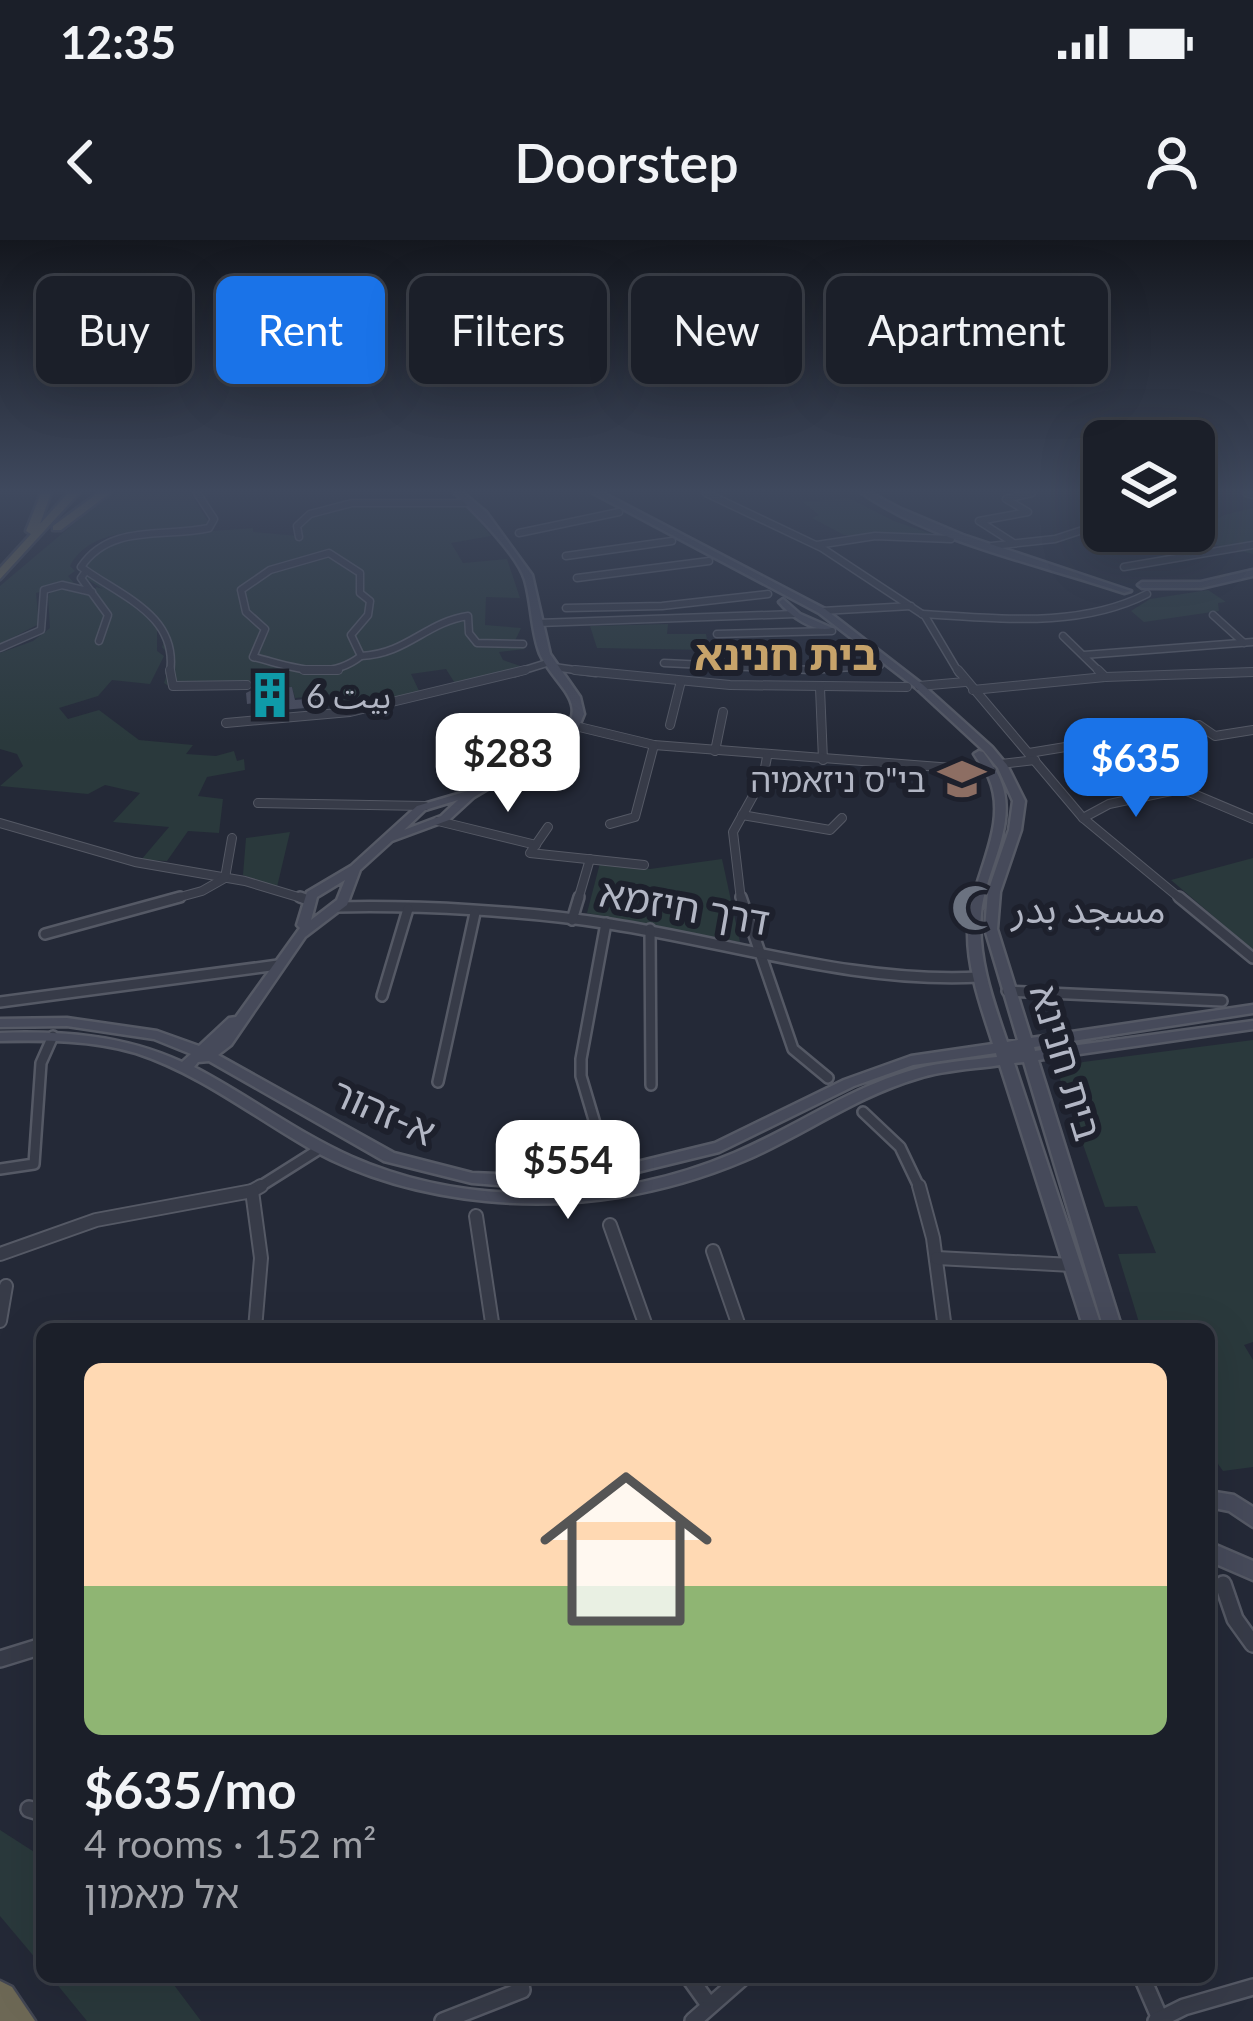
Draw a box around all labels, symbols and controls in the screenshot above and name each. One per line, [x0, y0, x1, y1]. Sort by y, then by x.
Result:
text: 12:35 [60, 15, 176, 69]
icon: back [48, 129, 114, 195]
icon: person [1139, 129, 1205, 195]
text: Doorstep [514, 130, 739, 195]
chip: Buy [36, 276, 192, 384]
chip: Rent [216, 276, 385, 384]
chip: Filters [409, 276, 607, 384]
chip: New [631, 276, 802, 384]
chip: Apartment [826, 276, 1108, 384]
map controls [1083, 420, 1215, 552]
button: layers [1083, 420, 1215, 552]
district label: בית חנינא [695, 629, 877, 679]
building icon: بيت 6 [245, 670, 295, 720]
place label: بيت 6 [306, 675, 391, 715]
pin: $283 [437, 713, 579, 815]
pin: $635 [1065, 718, 1207, 820]
text: $283 [463, 729, 553, 775]
text: $635 [1091, 734, 1181, 780]
school or university icon: בי"ס ניזאמיה [937, 754, 987, 804]
place label: בי"ס ניזאמיה [750, 759, 926, 799]
street label: דרך חיזמא [597, 868, 773, 944]
mosque icon: مسجد بدر [950, 883, 1000, 933]
place label: مسجد بدر [1010, 885, 1166, 932]
street label: בית חנינא [1022, 978, 1112, 1146]
street label: א-זהור [325, 1068, 443, 1154]
pin: $554 [497, 1120, 639, 1222]
text: $554 [523, 1136, 613, 1182]
icon: home [518, 1441, 734, 1657]
text: $635/mo [84, 1759, 297, 1820]
text: 4 rooms · 152 m² [84, 1820, 376, 1866]
text: אל מאמון [84, 1870, 239, 1916]

